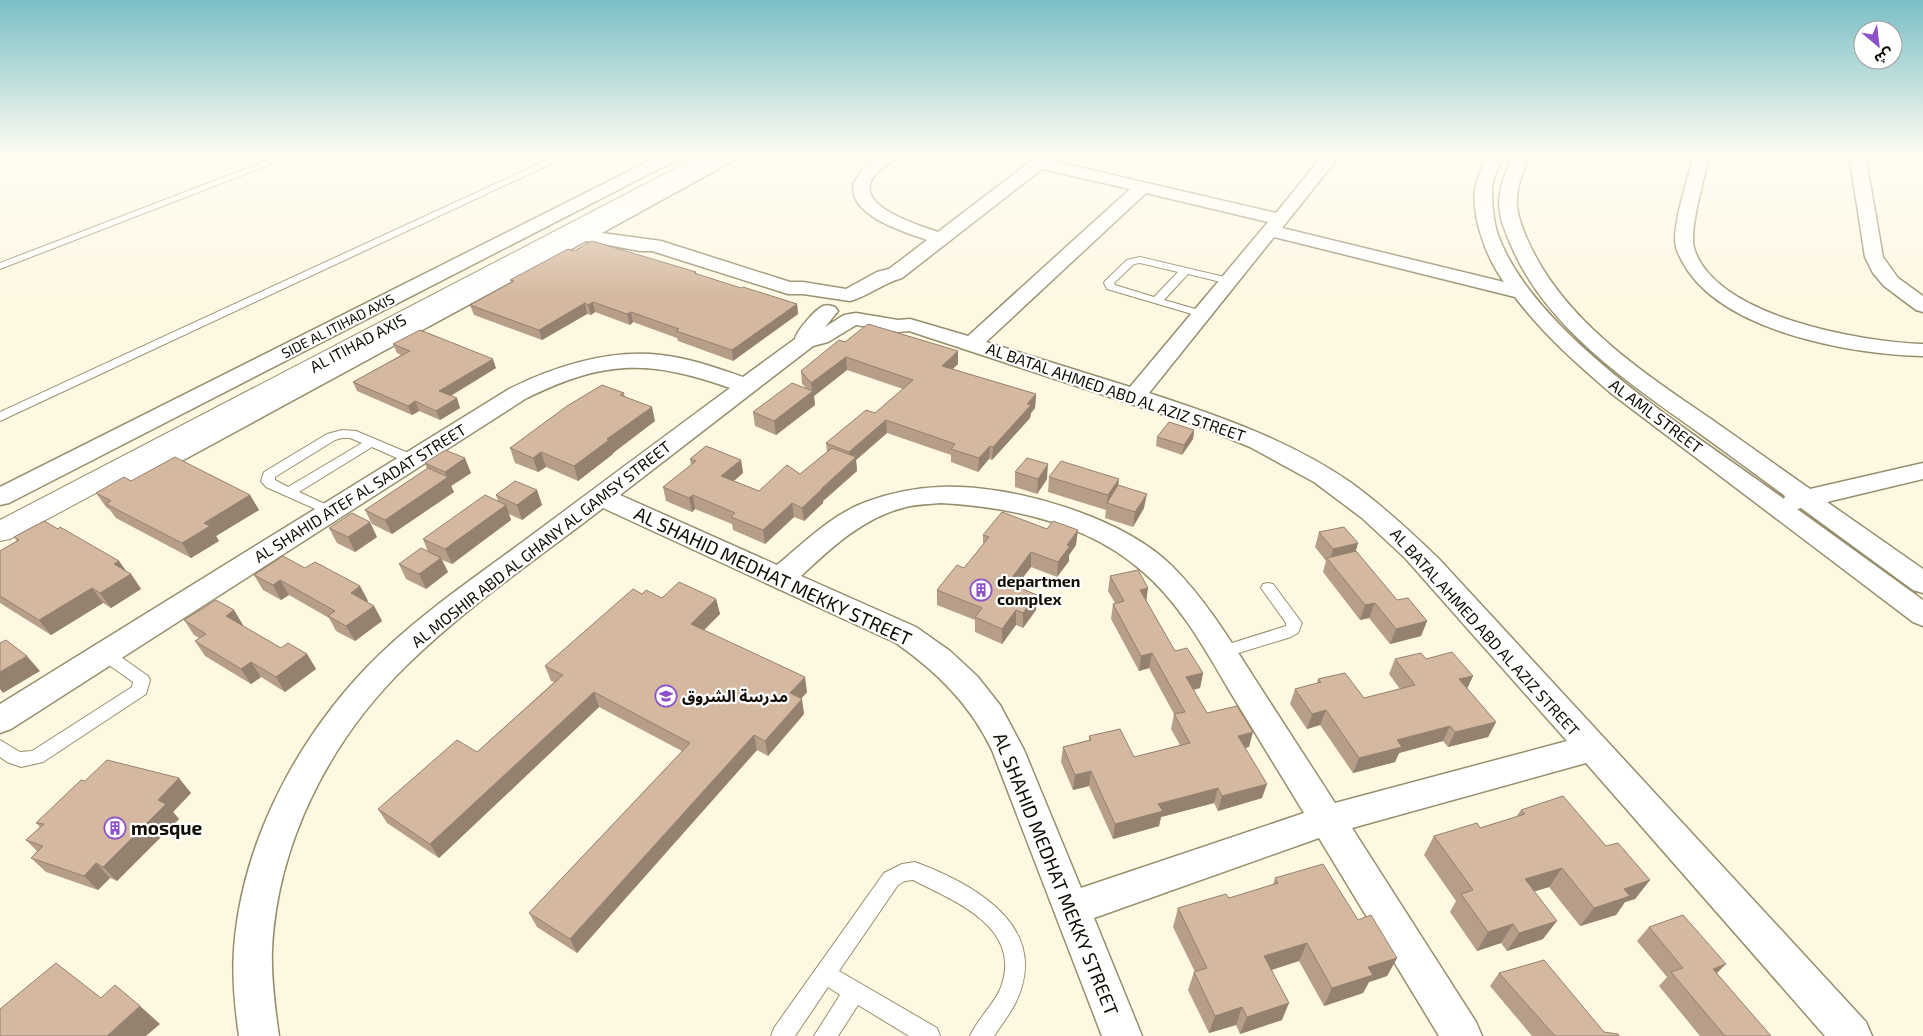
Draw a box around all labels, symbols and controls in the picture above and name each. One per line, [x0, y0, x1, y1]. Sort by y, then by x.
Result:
north arrow [1853, 20, 1903, 70]
text: ش [1872, 45, 1897, 69]
street label: SIDE AL ITIHAD AXIS [278, 290, 398, 362]
street label: AL ITIHAD AXIS [306, 309, 410, 377]
street label: AL BATAL AHMED ABD AL AZIZ STREET [984, 338, 1248, 445]
street label: AL AML STREET [1606, 374, 1707, 457]
street label: AL SHAHID ATEF AL SADAT STREET [250, 419, 469, 566]
street label: AL MOSHIR ABD AL GHANY AL GAMSY STREET [407, 436, 674, 651]
street label: AL SHAHID MEDHAT MEKKY STREET [631, 501, 916, 650]
street label: AL BATAL AHMED ABD AL AZIZ STREET [1387, 524, 1584, 739]
place label: departmen complex [997, 571, 1080, 608]
building icon: departmen complex [969, 578, 993, 602]
school or university icon: مدرسة الشروق [654, 684, 678, 708]
place label: مدرسة الشروق [682, 686, 788, 706]
street label: AL SHAHID MEDHAT MEKKY STREET [989, 729, 1124, 1019]
building icon: mosque [103, 816, 127, 840]
place label: mosque [131, 816, 203, 839]

